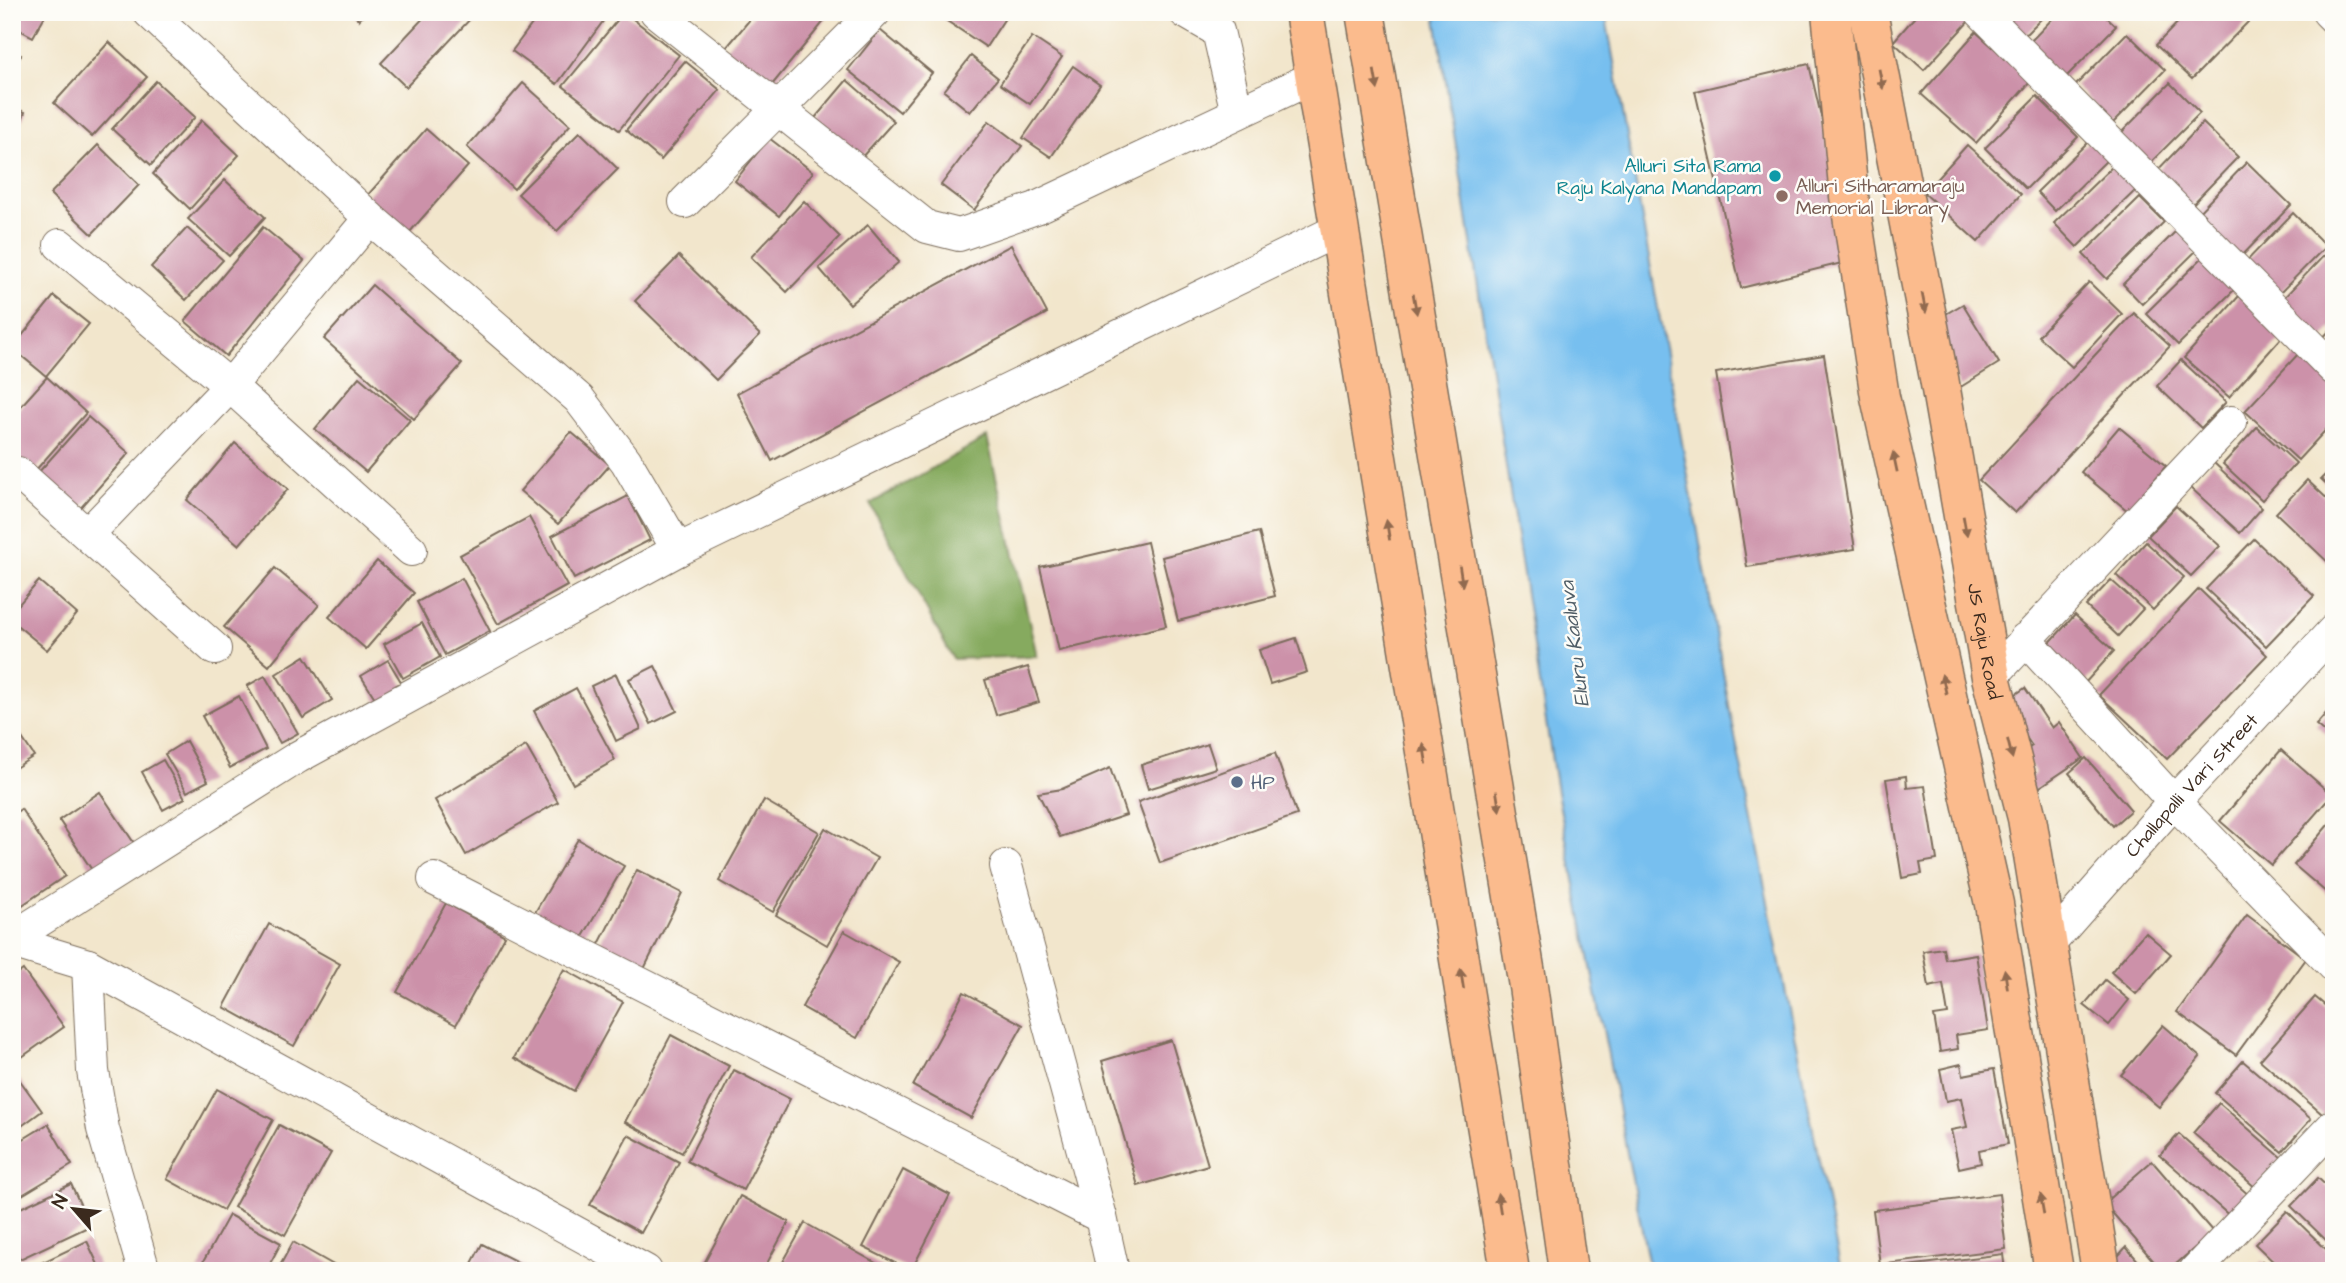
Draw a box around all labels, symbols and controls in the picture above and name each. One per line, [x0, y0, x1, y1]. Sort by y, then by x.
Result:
one-way arrow [1876, 68, 1887, 90]
one-way arrow [1371, 69, 1382, 91]
place label: Alluri Sita Rama Raju Kalyana Mandapam [1557, 153, 1761, 203]
marker: Alluri Sita Rama Raju Kalyana Mandapam [1767, 168, 1783, 184]
place label: Alluri Sitharamaraju Memorial Library [1796, 173, 1965, 223]
marker: Alluri Sitharamaraju Memorial Library [1774, 188, 1790, 204]
one-way arrow [1919, 292, 1930, 314]
one-way arrow [1410, 293, 1421, 315]
one-way arrow [1889, 451, 1900, 473]
one-way arrow [1960, 516, 1971, 538]
one-way arrow [1382, 519, 1393, 541]
one-way arrow [1456, 565, 1467, 587]
water label: Eluru Kaaluva [1552, 578, 1597, 709]
street label: JS Raju Road [1960, 581, 2008, 703]
one-way arrow [1939, 673, 1950, 695]
street label: Challapalli Vari Street [2120, 708, 2265, 864]
one-way arrow [2005, 739, 2015, 760]
one-way arrow [1419, 743, 1430, 765]
place label: HP [1251, 770, 1275, 797]
marker: HP [1229, 774, 1245, 790]
one-way arrow [1493, 790, 1504, 812]
one-way arrow [1456, 968, 1467, 990]
one-way arrow [2000, 968, 2011, 990]
north arrow [38, 1174, 108, 1244]
text: N [46, 1190, 75, 1213]
one-way arrow [1493, 1192, 1504, 1214]
one-way arrow [2036, 1192, 2047, 1214]

